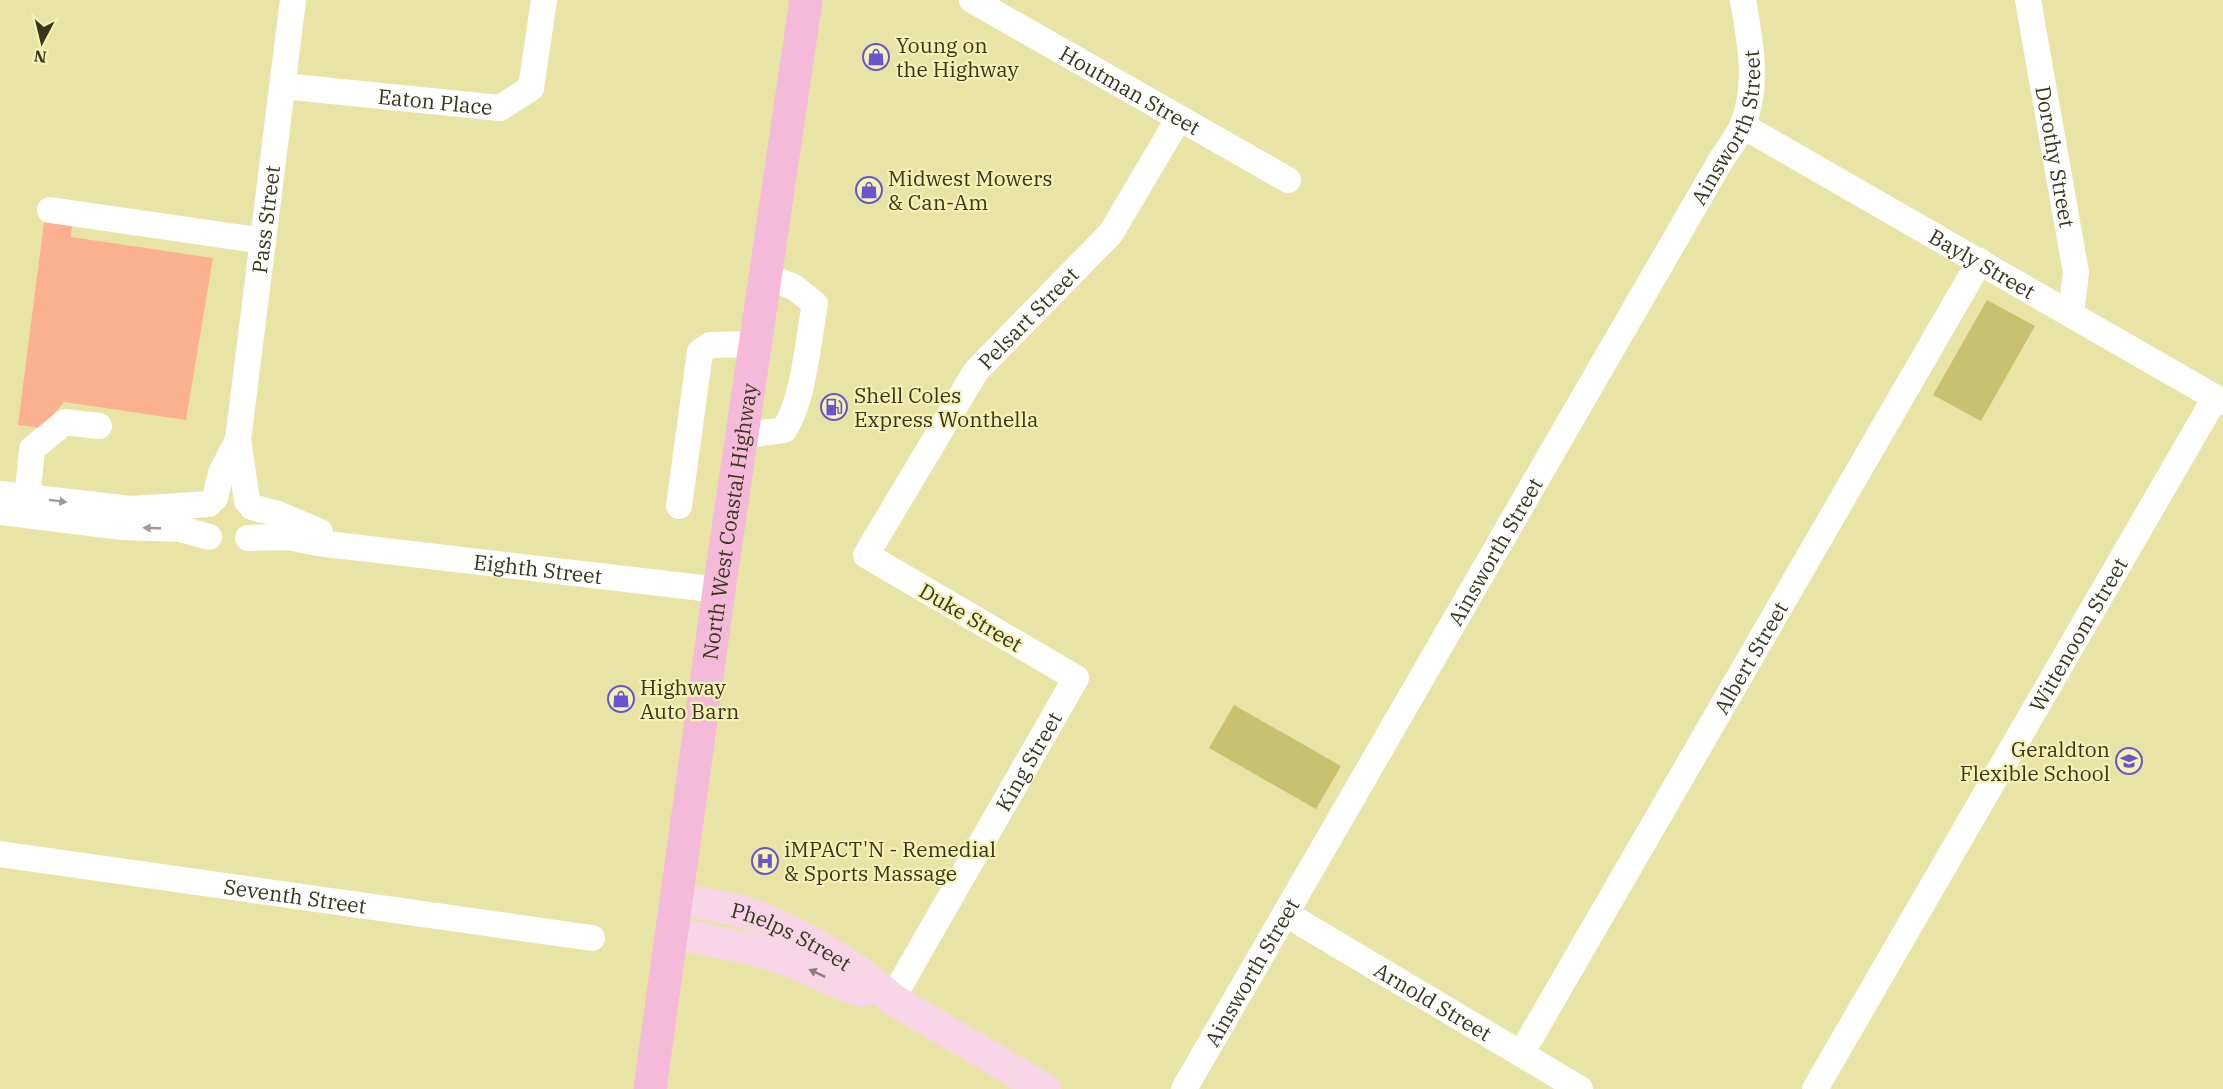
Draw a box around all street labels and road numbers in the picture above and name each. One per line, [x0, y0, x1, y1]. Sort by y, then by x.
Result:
street label: Houtman Street [1055, 39, 1206, 141]
street label: Ainsworth Street [1684, 49, 1766, 210]
street label: Eaton Place [377, 82, 494, 121]
street label: Dorothy Street [2029, 84, 2082, 230]
street label: Pass Street [245, 164, 286, 275]
street label: Bayly Street [1924, 222, 2040, 305]
street label: Pelsart Street [971, 261, 1084, 375]
street label: North West Coastal Highway [695, 380, 763, 662]
street label: Ainsworth Street [1441, 472, 1549, 630]
street label: Eighth Street [472, 547, 604, 590]
street label: Wittenoom Street [2022, 552, 2134, 717]
street label: Duke Street [914, 576, 1028, 658]
street label: Albert Street [1707, 596, 1794, 719]
street label: King Street [989, 706, 1068, 816]
street label: Seventh Street [222, 872, 368, 920]
street label: Ainsworth Street [1198, 893, 1305, 1051]
street label: Phelps Street [728, 895, 857, 977]
street label: Arnold Street [1369, 956, 1497, 1047]

